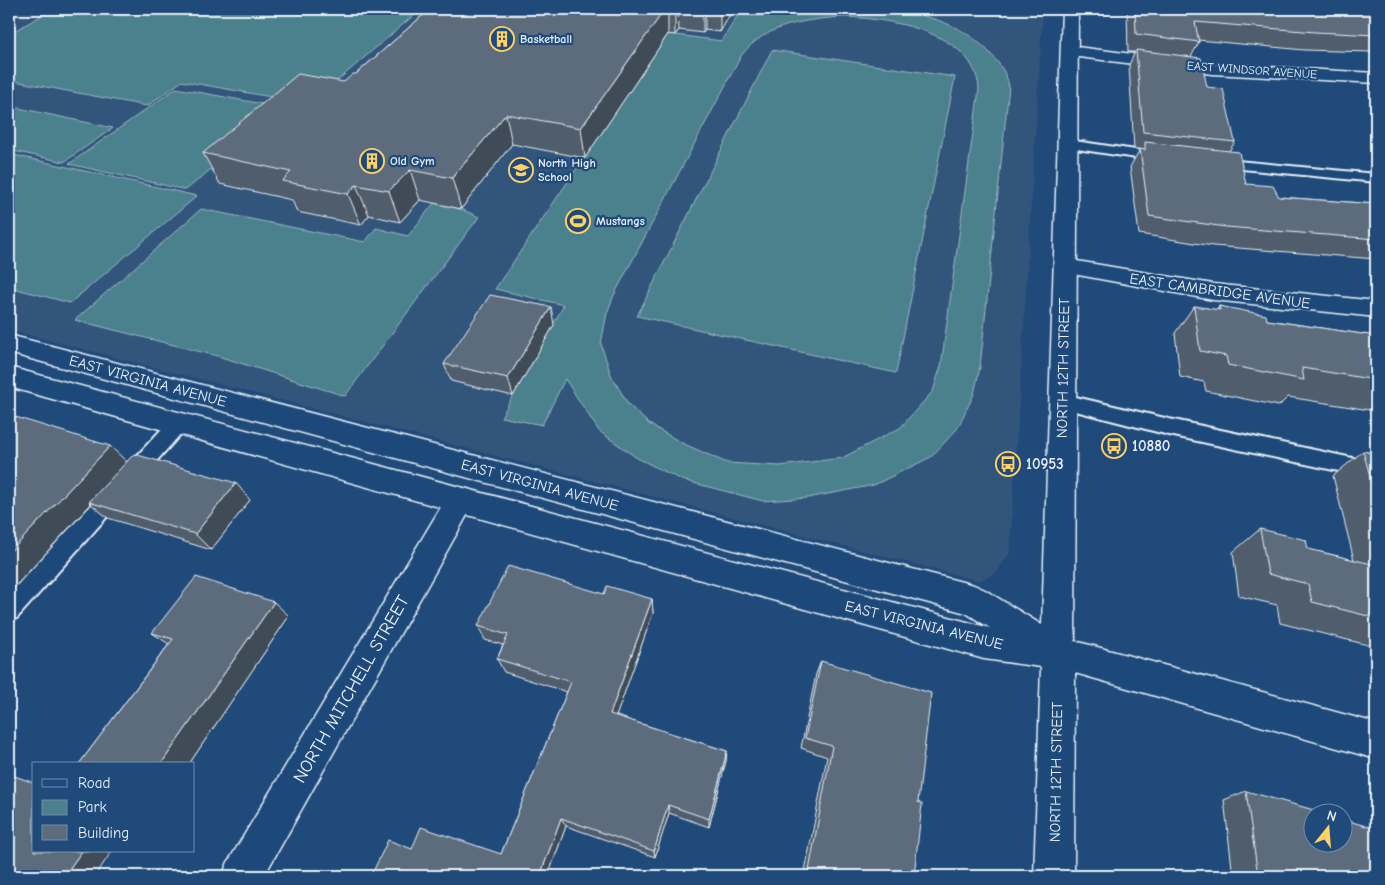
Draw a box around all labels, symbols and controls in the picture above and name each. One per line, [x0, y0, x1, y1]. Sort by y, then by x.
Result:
building icon: Basketball [489, 26, 515, 52]
place label: Basketball [520, 32, 572, 46]
street label: EAST WINDSOR AVENUE [1186, 58, 1318, 82]
building icon: Old Gym [359, 148, 385, 174]
place label: Old Gym [390, 154, 435, 168]
place label: North High School [538, 156, 596, 184]
school or university icon: North High School [508, 157, 534, 183]
sports icon: Mustangs [565, 208, 591, 234]
place label: Mustangs [596, 214, 645, 228]
street label: EAST CAMBRIDGE AVENUE [1129, 269, 1311, 313]
street label: NORTH 12TH STREET [1053, 297, 1073, 438]
street label: EAST VIRGINIA AVENUE [67, 351, 229, 411]
bus stop icon: 10880 [1101, 433, 1127, 459]
place label: 10880 [1132, 437, 1170, 455]
bus stop icon: 10953 [995, 451, 1021, 477]
street label: EAST VIRGINIA AVENUE [459, 455, 621, 515]
place label: 10953 [1026, 455, 1064, 473]
street label: NORTH MITCHELL STREET [289, 591, 414, 787]
street label: EAST VIRGINIA AVENUE [843, 597, 1005, 653]
street label: NORTH 12TH STREET [1046, 701, 1066, 842]
legend [32, 762, 195, 852]
text: Road [78, 774, 110, 792]
text: Park [78, 798, 107, 816]
north arrow [1302, 802, 1352, 852]
text: N [1325, 807, 1339, 826]
text: Building [78, 824, 129, 842]

